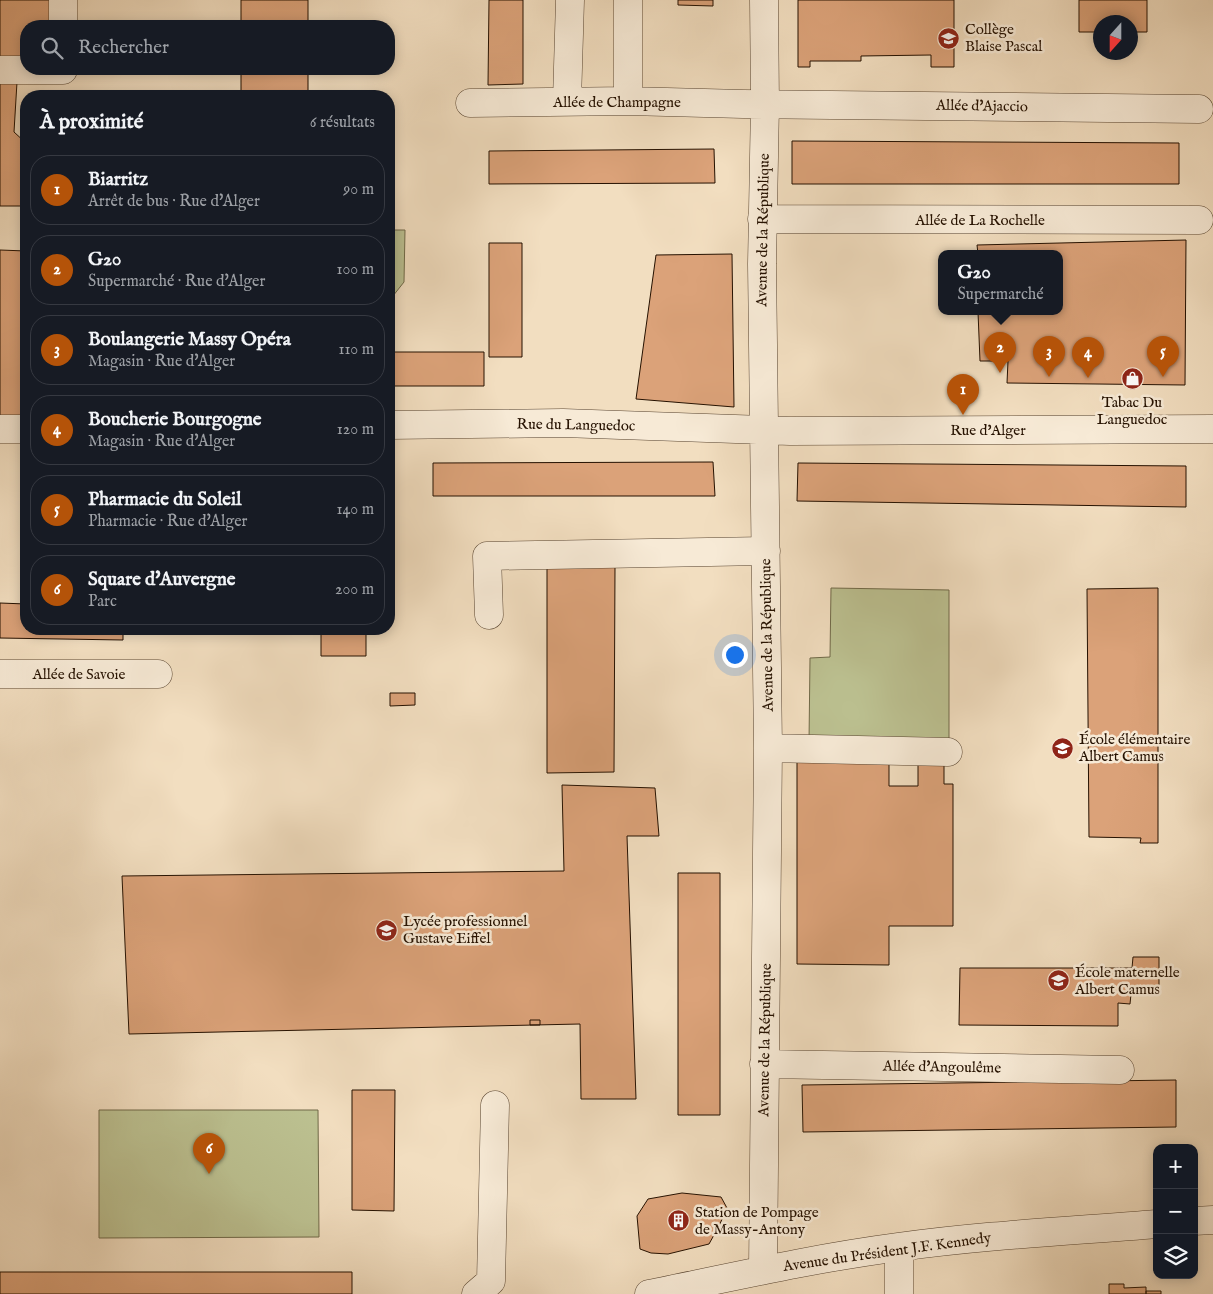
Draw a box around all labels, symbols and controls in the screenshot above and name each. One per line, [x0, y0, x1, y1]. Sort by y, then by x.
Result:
north arrow [1093, 15, 1138, 60]
search box [20, 20, 395, 75]
place label: Collège Blaise Pascal [965, 20, 1043, 56]
school or university icon: Collège Blaise Pascal [937, 26, 961, 50]
icon: search [38, 34, 66, 62]
text: Rechercher [78, 36, 169, 60]
street label: Allée de Champagne [552, 93, 681, 112]
street label: Allée d'Ajaccio [935, 96, 1028, 116]
text: À proximité [40, 109, 143, 136]
text: 6 résultats [310, 113, 375, 133]
street label: Avenue de la République [752, 153, 774, 308]
text: Biarritz [88, 168, 148, 192]
text: 1 [54, 180, 60, 200]
text: 90 m [343, 180, 374, 200]
text: Arrêt de bus · Rue d'Alger [88, 192, 260, 212]
street label: Allée de La Rochelle [914, 211, 1045, 230]
text: G20 [88, 248, 121, 272]
popup [938, 250, 1063, 315]
text: 2 [53, 260, 61, 280]
text: 100 m [337, 260, 374, 280]
text: G20 [957, 261, 991, 285]
text: Supermarché · Rue d'Alger [88, 272, 265, 292]
text: Supermarché [957, 285, 1044, 305]
text: Boulangerie Massy Opéra [88, 328, 291, 352]
pin: 2 [984, 332, 1016, 373]
pin: 3 [1033, 336, 1065, 377]
pin: 5 [1147, 336, 1179, 377]
pin: 4 [1072, 337, 1104, 378]
text: 3 [54, 340, 60, 360]
text: 110 m [338, 340, 374, 360]
text: Magasin · Rue d'Alger [88, 352, 235, 372]
shop icon: Tabac Du Languedoc [1120, 367, 1144, 391]
pin: 1 [947, 374, 979, 415]
place label: Tabac Du Languedoc [1097, 393, 1167, 429]
text: Boucherie Bourgogne [88, 408, 262, 432]
street label: Rue du Languedoc [516, 414, 636, 436]
text: 4 [53, 420, 61, 440]
text: 120 m [337, 420, 374, 440]
street label: Rue d'Alger [950, 421, 1026, 440]
text: Magasin · Rue d'Alger [88, 432, 235, 452]
text: Pharmacie du Soleil [88, 488, 241, 512]
text: 5 [54, 500, 60, 520]
text: 140 m [336, 500, 374, 520]
text: Pharmacie · Rue d'Alger [88, 512, 247, 532]
street label: Avenue de la République [756, 558, 778, 713]
text: Square d'Auvergne [88, 568, 236, 592]
text: 6 [54, 580, 60, 600]
text: 200 m [335, 580, 374, 600]
text: Parc [88, 592, 117, 612]
your location [722, 642, 748, 668]
street label: Allée de Savoie [32, 665, 126, 684]
place label: École élémentaire Albert Camus [1078, 730, 1190, 766]
school or university icon: École élémentaire Albert Camus [1051, 736, 1075, 760]
place label: Lycée professionnel Gustave Eiffel [403, 912, 528, 948]
school or university icon: Lycée professionnel Gustave Eiffel [375, 918, 399, 942]
street label: Avenue de la République [754, 963, 776, 1118]
place label: École maternelle Albert Camus [1074, 963, 1180, 999]
school or university icon: École maternelle Albert Camus [1047, 969, 1071, 993]
street label: Allée d'Angoulême [882, 1056, 1001, 1078]
pin: 6 [193, 1133, 225, 1174]
map controls [1153, 1144, 1198, 1279]
button: + [1153, 1144, 1198, 1189]
button: − [1153, 1189, 1198, 1234]
place label: Station de Pompage de Massy-Antony [695, 1203, 819, 1239]
building icon: Station de Pompage de Massy-Antony [667, 1209, 691, 1233]
street label: Avenue du Président J.F. Kennedy [781, 1228, 993, 1276]
button: layers [1153, 1234, 1198, 1279]

